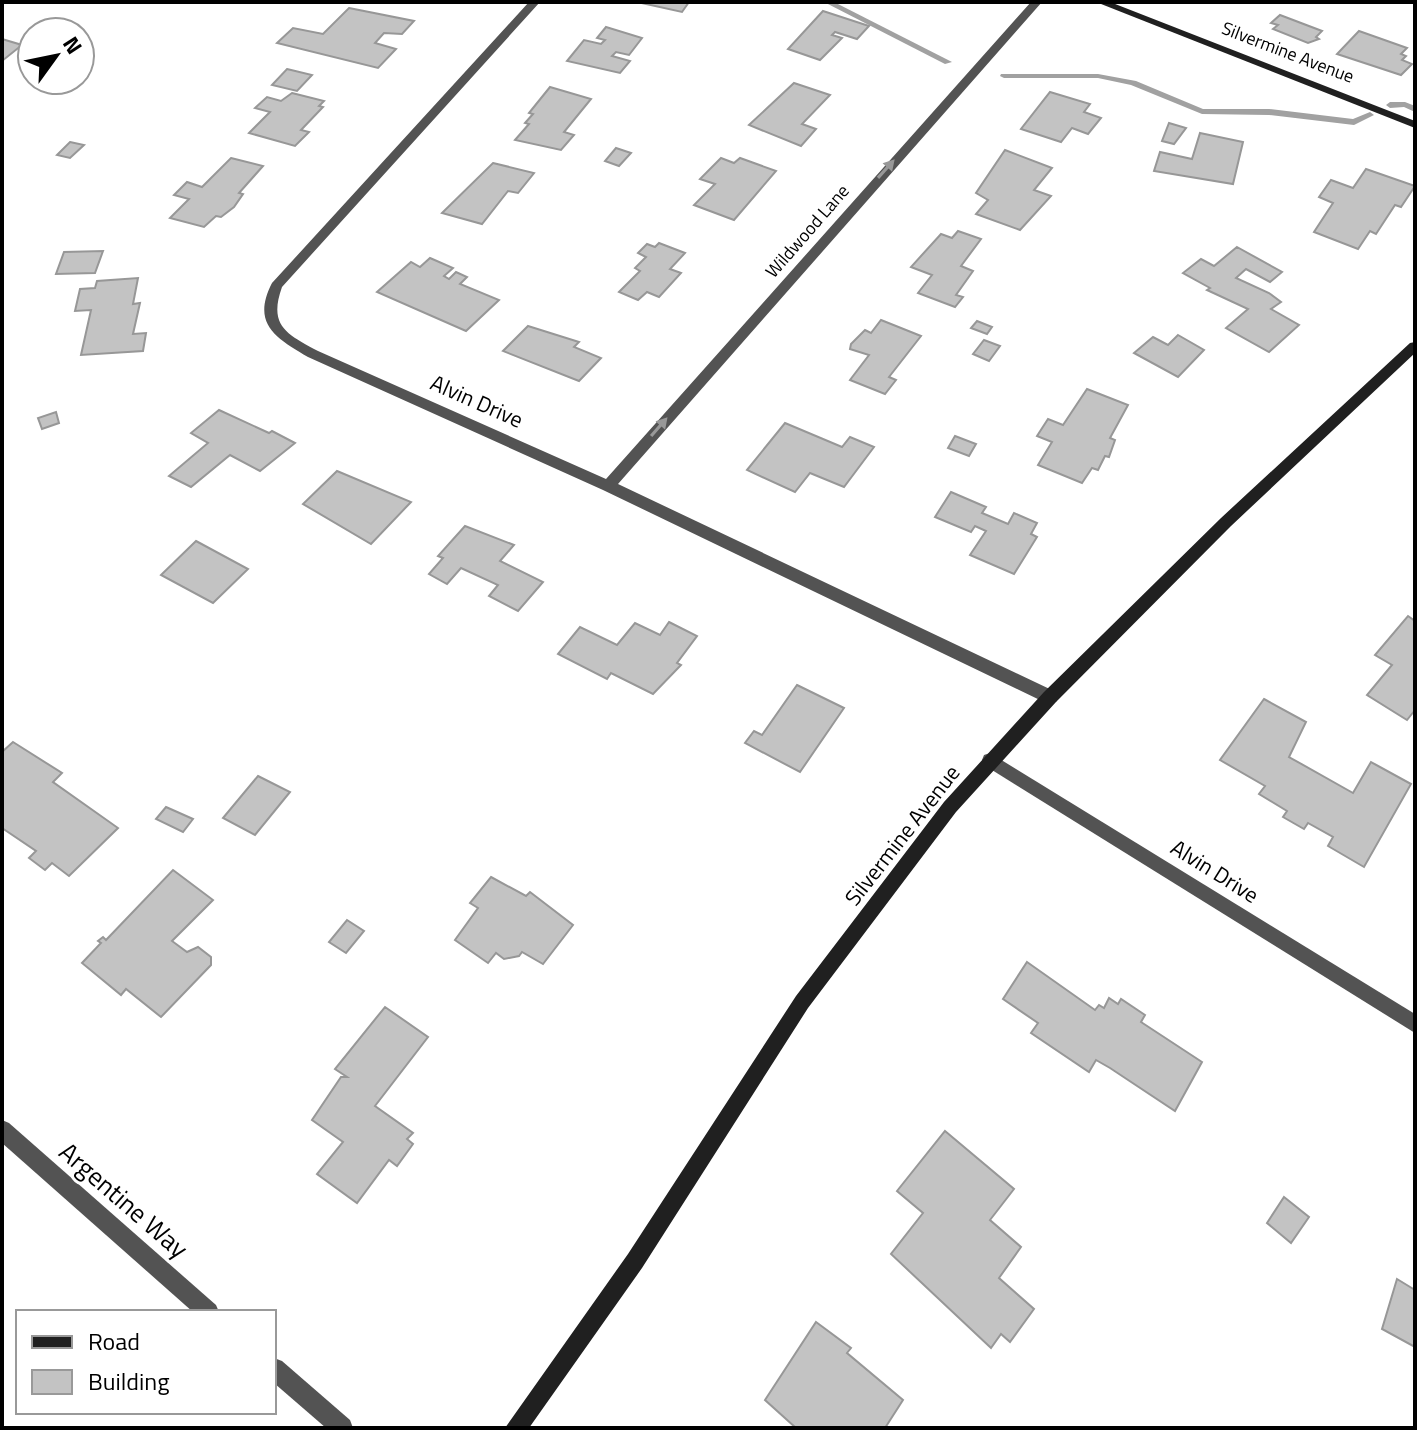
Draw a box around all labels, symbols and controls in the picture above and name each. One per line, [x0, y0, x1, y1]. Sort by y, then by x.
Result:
street label: Silvermine Avenue [1218, 14, 1358, 90]
north arrow [16, 16, 96, 96]
text: N [54, 29, 91, 61]
one-way arrow [876, 159, 894, 178]
street label: Wildwood Lane [759, 178, 855, 284]
street label: Alvin Drive [425, 365, 529, 437]
one-way arrow [650, 418, 667, 438]
street label: Silvermine Avenue [836, 757, 968, 913]
street label: Alvin Drive [1164, 831, 1266, 911]
street label: Argentine Way [51, 1133, 197, 1267]
legend [16, 1310, 276, 1414]
text: Road [88, 1323, 140, 1359]
text: Building [88, 1363, 170, 1399]

